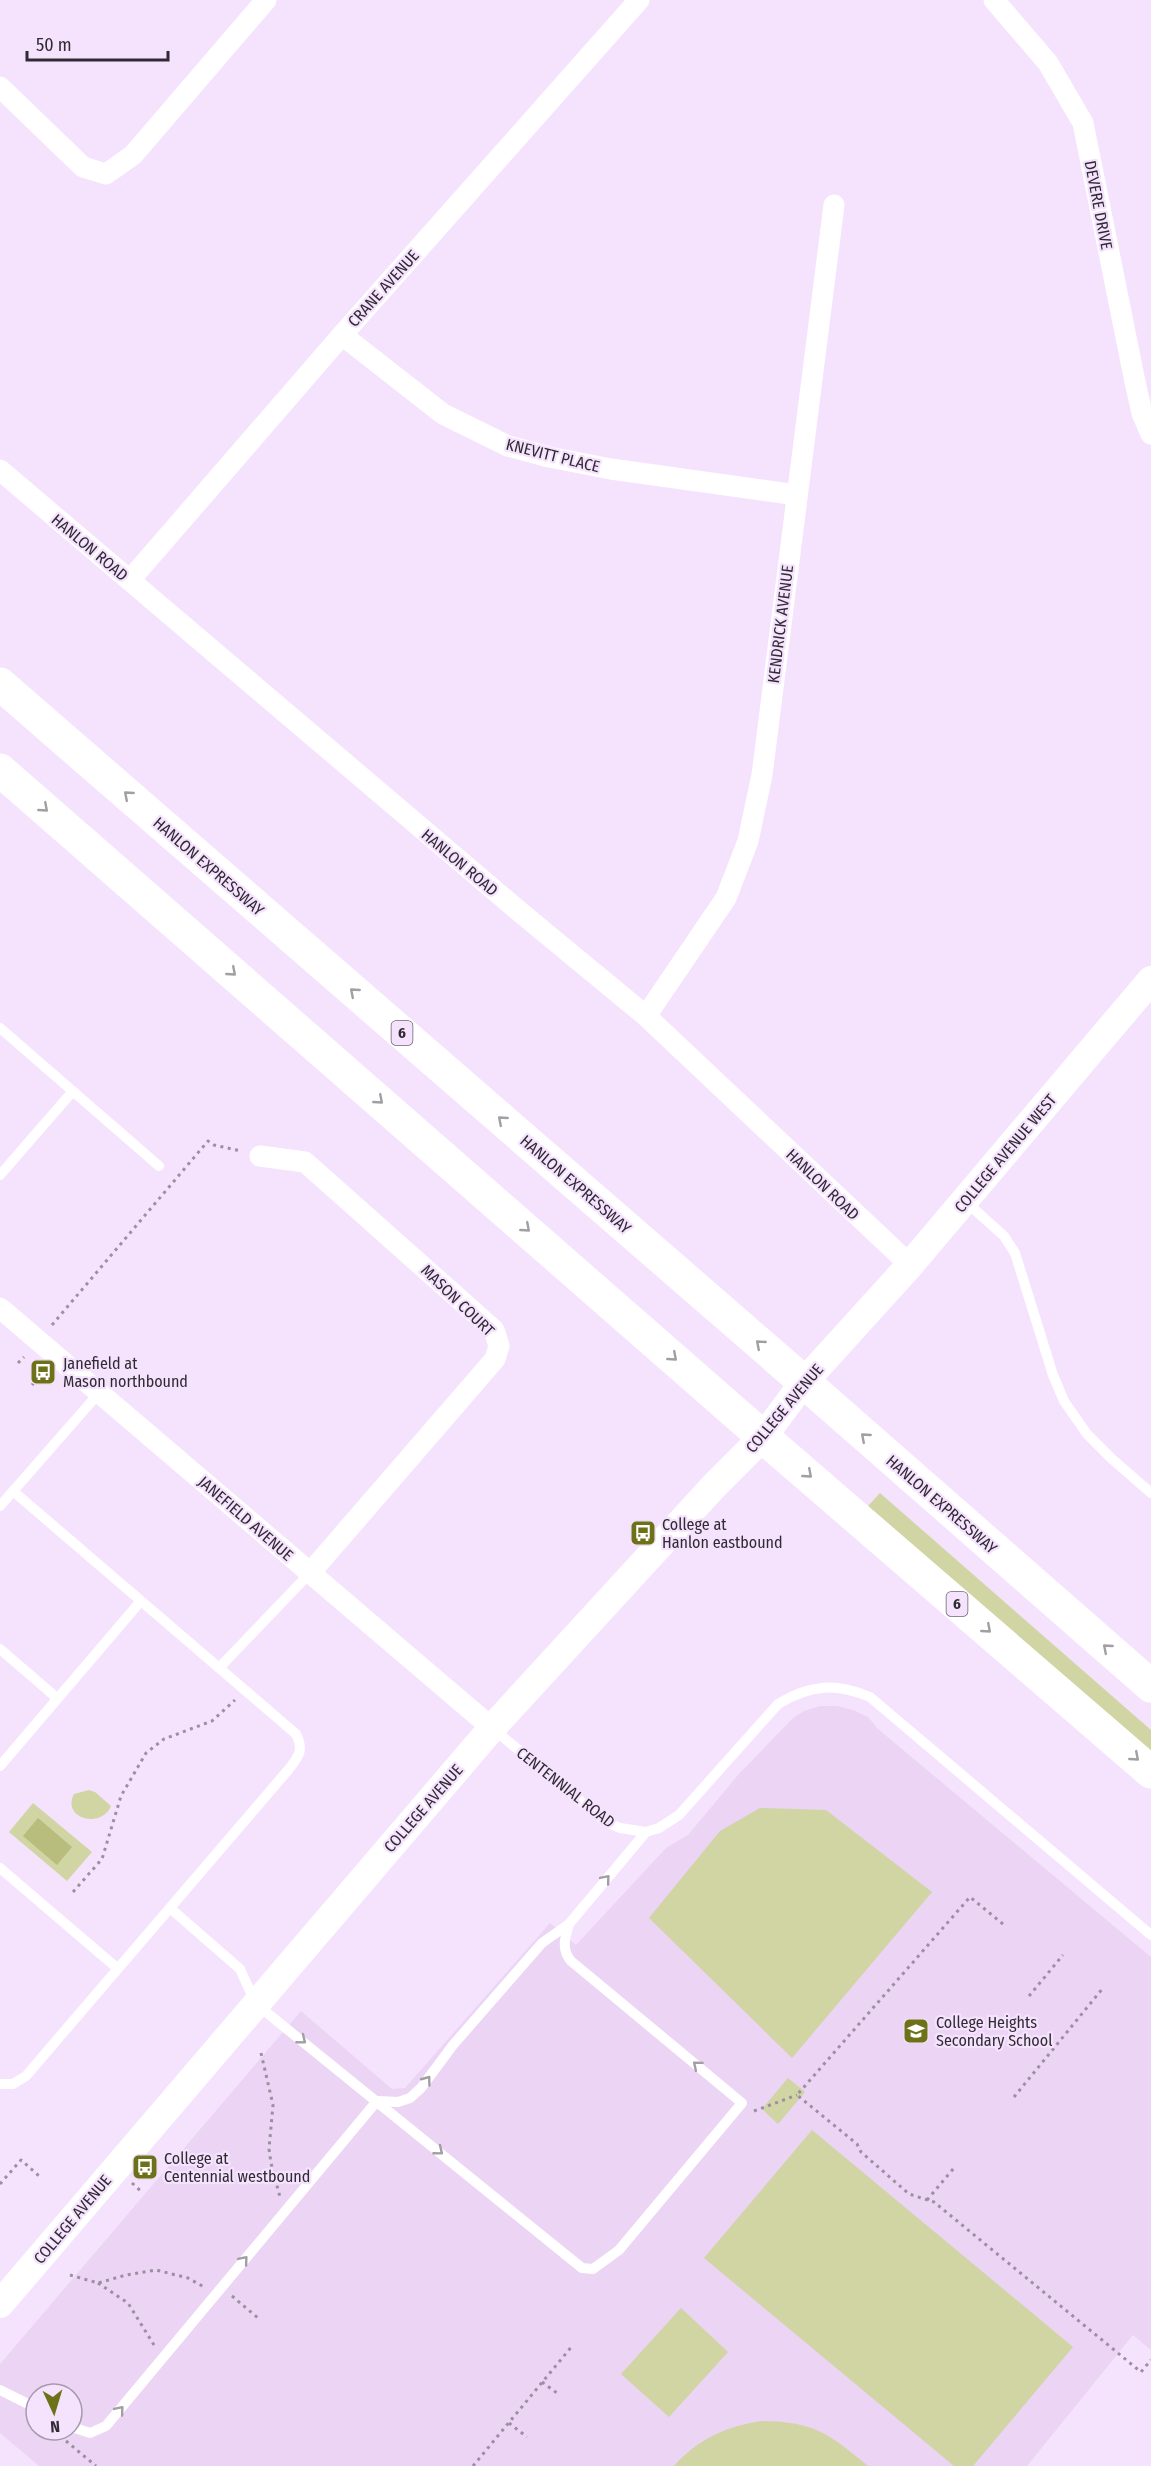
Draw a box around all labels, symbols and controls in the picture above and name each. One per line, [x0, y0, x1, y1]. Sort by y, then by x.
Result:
scale bar [27, 24, 168, 62]
text: 50 m [36, 34, 72, 56]
street label: DEVERE DRIVE [1081, 159, 1116, 251]
street label: CRANE AVENUE [344, 246, 423, 331]
street label: KNEVITT PLACE [504, 435, 602, 476]
street label: HANLON ROAD [48, 510, 132, 585]
street label: KENDRICK AVENUE [764, 564, 797, 684]
one-way arrow [124, 791, 135, 802]
one-way arrow [37, 801, 48, 812]
street label: HANLON EXPRESSWAY [149, 813, 268, 920]
street label: HANLON ROAD [418, 825, 502, 900]
one-way arrow [225, 965, 236, 976]
one-way arrow [350, 988, 361, 999]
road number: 6 [392, 1021, 412, 1045]
street label: COLLEGE AVENUE WEST [950, 1090, 1061, 1216]
one-way arrow [372, 1093, 383, 1104]
one-way arrow [498, 1116, 508, 1127]
street label: HANLON EXPRESSWAY [516, 1131, 635, 1238]
street label: HANLON ROAD [782, 1145, 863, 1224]
one-way arrow [519, 1221, 530, 1232]
street label: MASON COURT [417, 1261, 499, 1340]
one-way arrow [756, 1340, 767, 1351]
one-way arrow [667, 1349, 678, 1360]
place label: Janefield at Mason northbound [63, 1354, 188, 1391]
bus stop icon: Janefield at Mason northbound [28, 1357, 58, 1387]
street label: COLLEGE AVENUE [742, 1360, 827, 1457]
one-way arrow [861, 1433, 872, 1444]
street label: HANLON EXPRESSWAY [882, 1451, 1001, 1558]
one-way arrow [801, 1467, 812, 1478]
street label: JANEFIELD AVENUE [194, 1472, 297, 1565]
place label: College at Hanlon eastbound [662, 1515, 783, 1552]
bus stop icon: College at Hanlon eastbound [628, 1518, 658, 1548]
road number: 6 [946, 1592, 968, 1616]
one-way arrow [980, 1622, 991, 1633]
one-way arrow [1103, 1644, 1114, 1655]
street label: CENTENNIAL ROAD [513, 1743, 619, 1832]
one-way arrow [1128, 1750, 1138, 1761]
street label: COLLEGE AVENUE [380, 1760, 467, 1856]
one-way arrow [599, 1875, 610, 1886]
place label: College Heights Secondary School [936, 2013, 1052, 2050]
school or university icon: College Heights Secondary School [901, 2016, 931, 2046]
one-way arrow [295, 2032, 306, 2043]
one-way arrow [693, 2062, 704, 2073]
one-way arrow [420, 2075, 431, 2086]
one-way arrow [432, 2144, 443, 2155]
place label: College at Centennial westbound [164, 2149, 310, 2186]
bus stop icon: College at Centennial westbound [130, 2152, 160, 2182]
street label: COLLEGE AVENUE [30, 2171, 115, 2268]
one-way arrow [237, 2256, 248, 2267]
north arrow [24, 2382, 84, 2442]
one-way arrow [112, 2406, 123, 2417]
text: N [50, 2417, 60, 2436]

